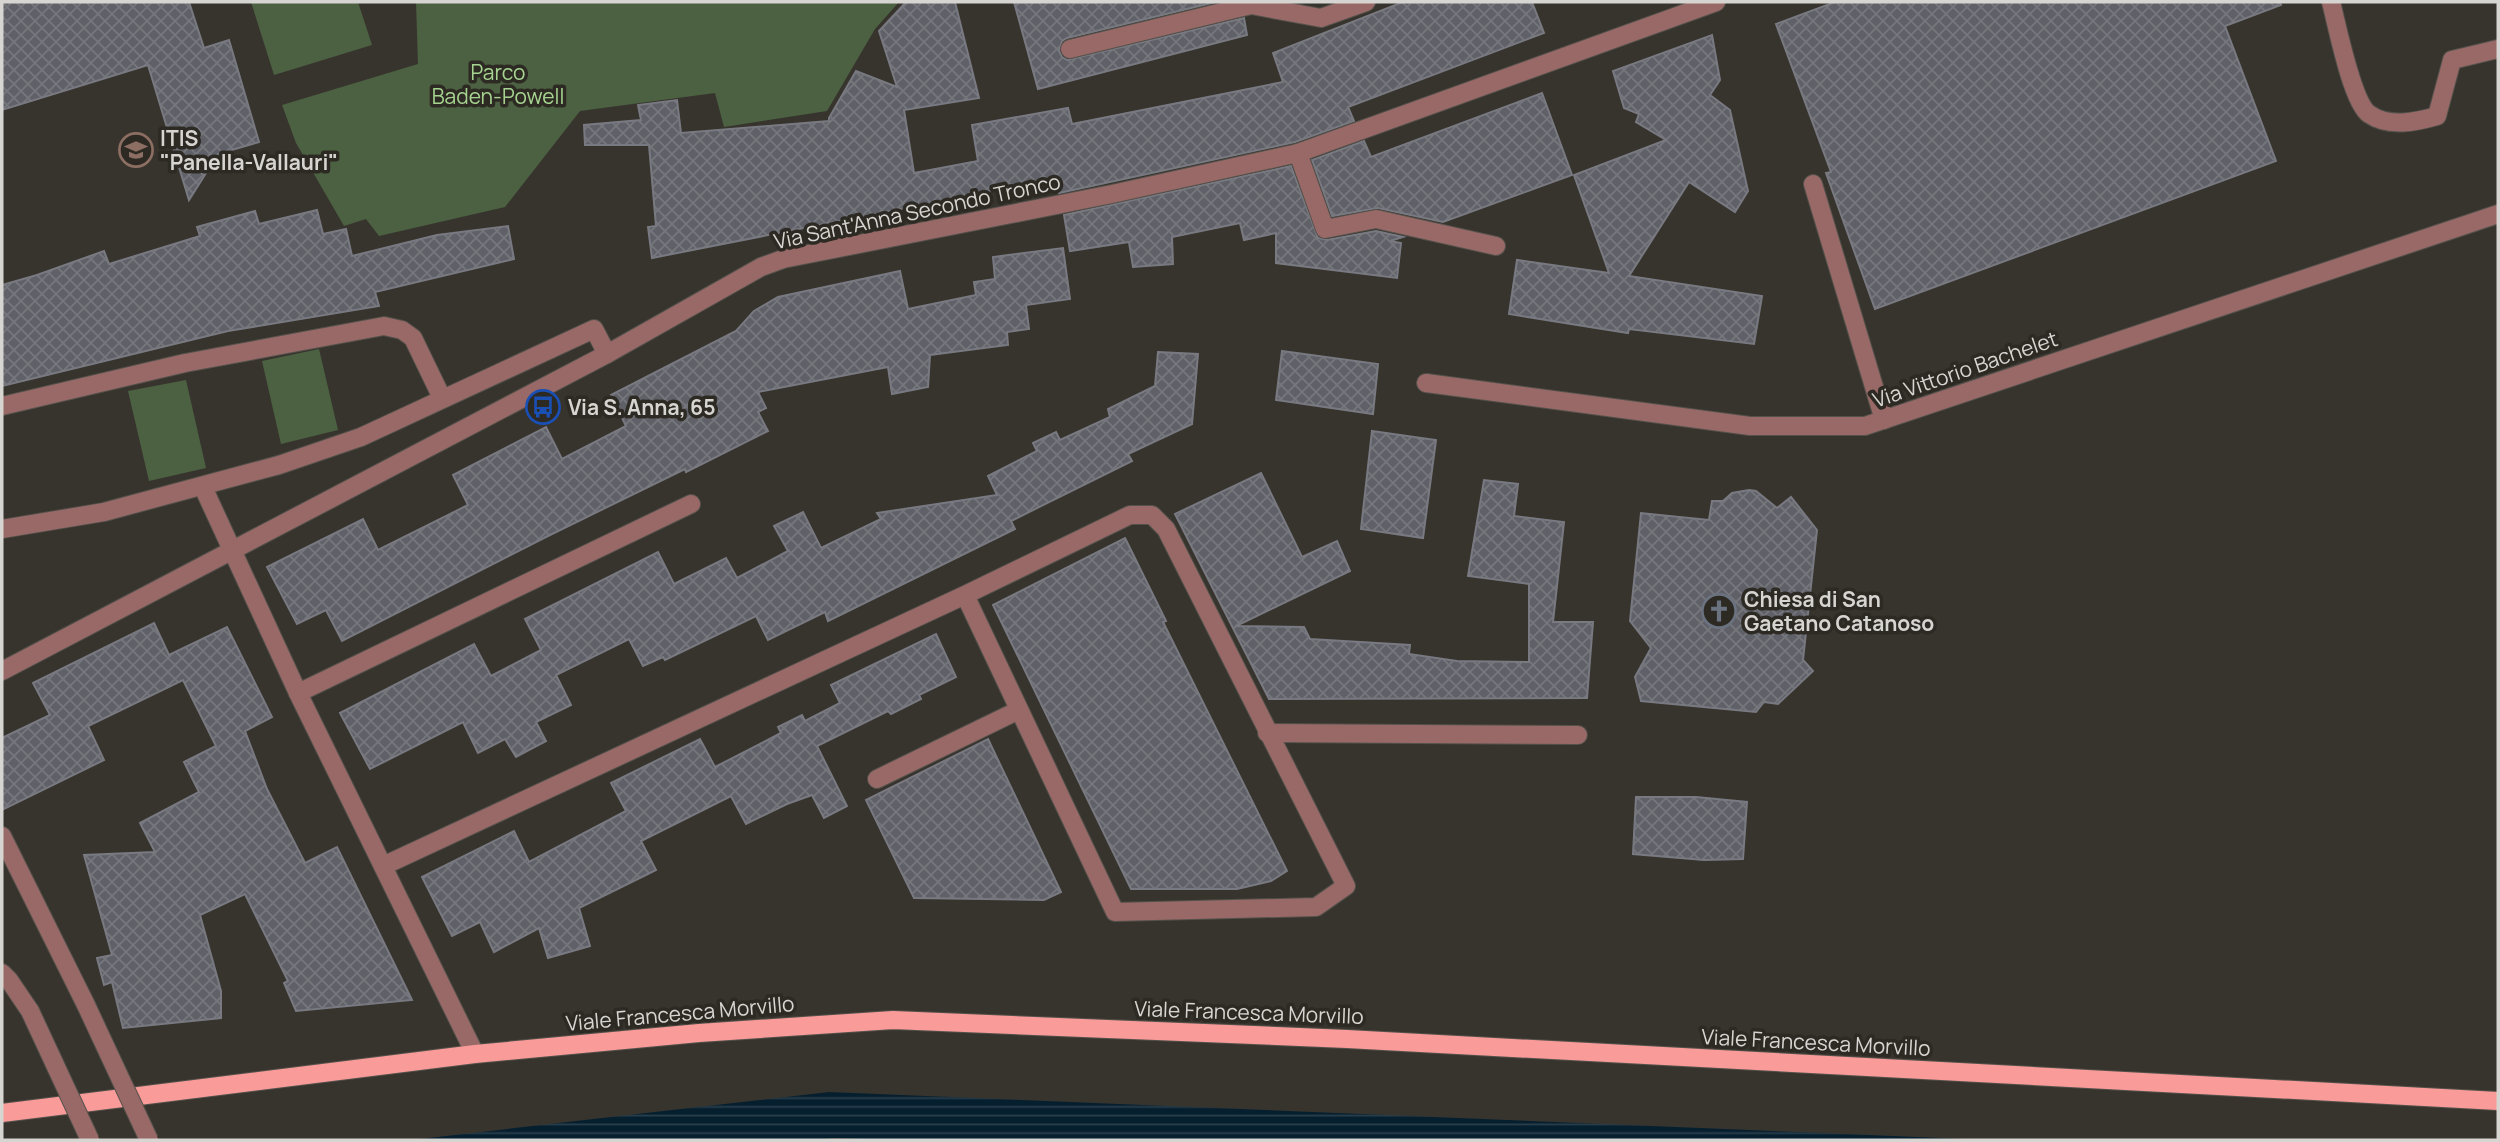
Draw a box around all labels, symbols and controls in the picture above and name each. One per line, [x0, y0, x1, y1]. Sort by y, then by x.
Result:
park label: Parco Baden-Powell [432, 58, 564, 110]
place label: ITIS "Panella-Vallauri" [160, 124, 338, 176]
school or university icon: ITIS "Panella-Vallauri" [117, 131, 155, 169]
street label: Via Sant'Anna Secondo Tronco [771, 167, 1063, 255]
street label: Via Vittorio Bachelet [1869, 324, 2061, 414]
bus stop icon: Via S. Anna, 65 [524, 388, 562, 426]
place label: Via S. Anna, 65 [568, 393, 715, 421]
place label: Chiesa di San Gaetano Catanoso [1744, 585, 1934, 637]
church icon: Chiesa di San Gaetano Catanoso [1700, 592, 1738, 630]
street label: Viale Francesca Morvillo [564, 989, 796, 1037]
street label: Viale Francesca Morvillo [1134, 994, 1364, 1030]
street label: Viale Francesca Morvillo [1701, 1022, 1931, 1062]

